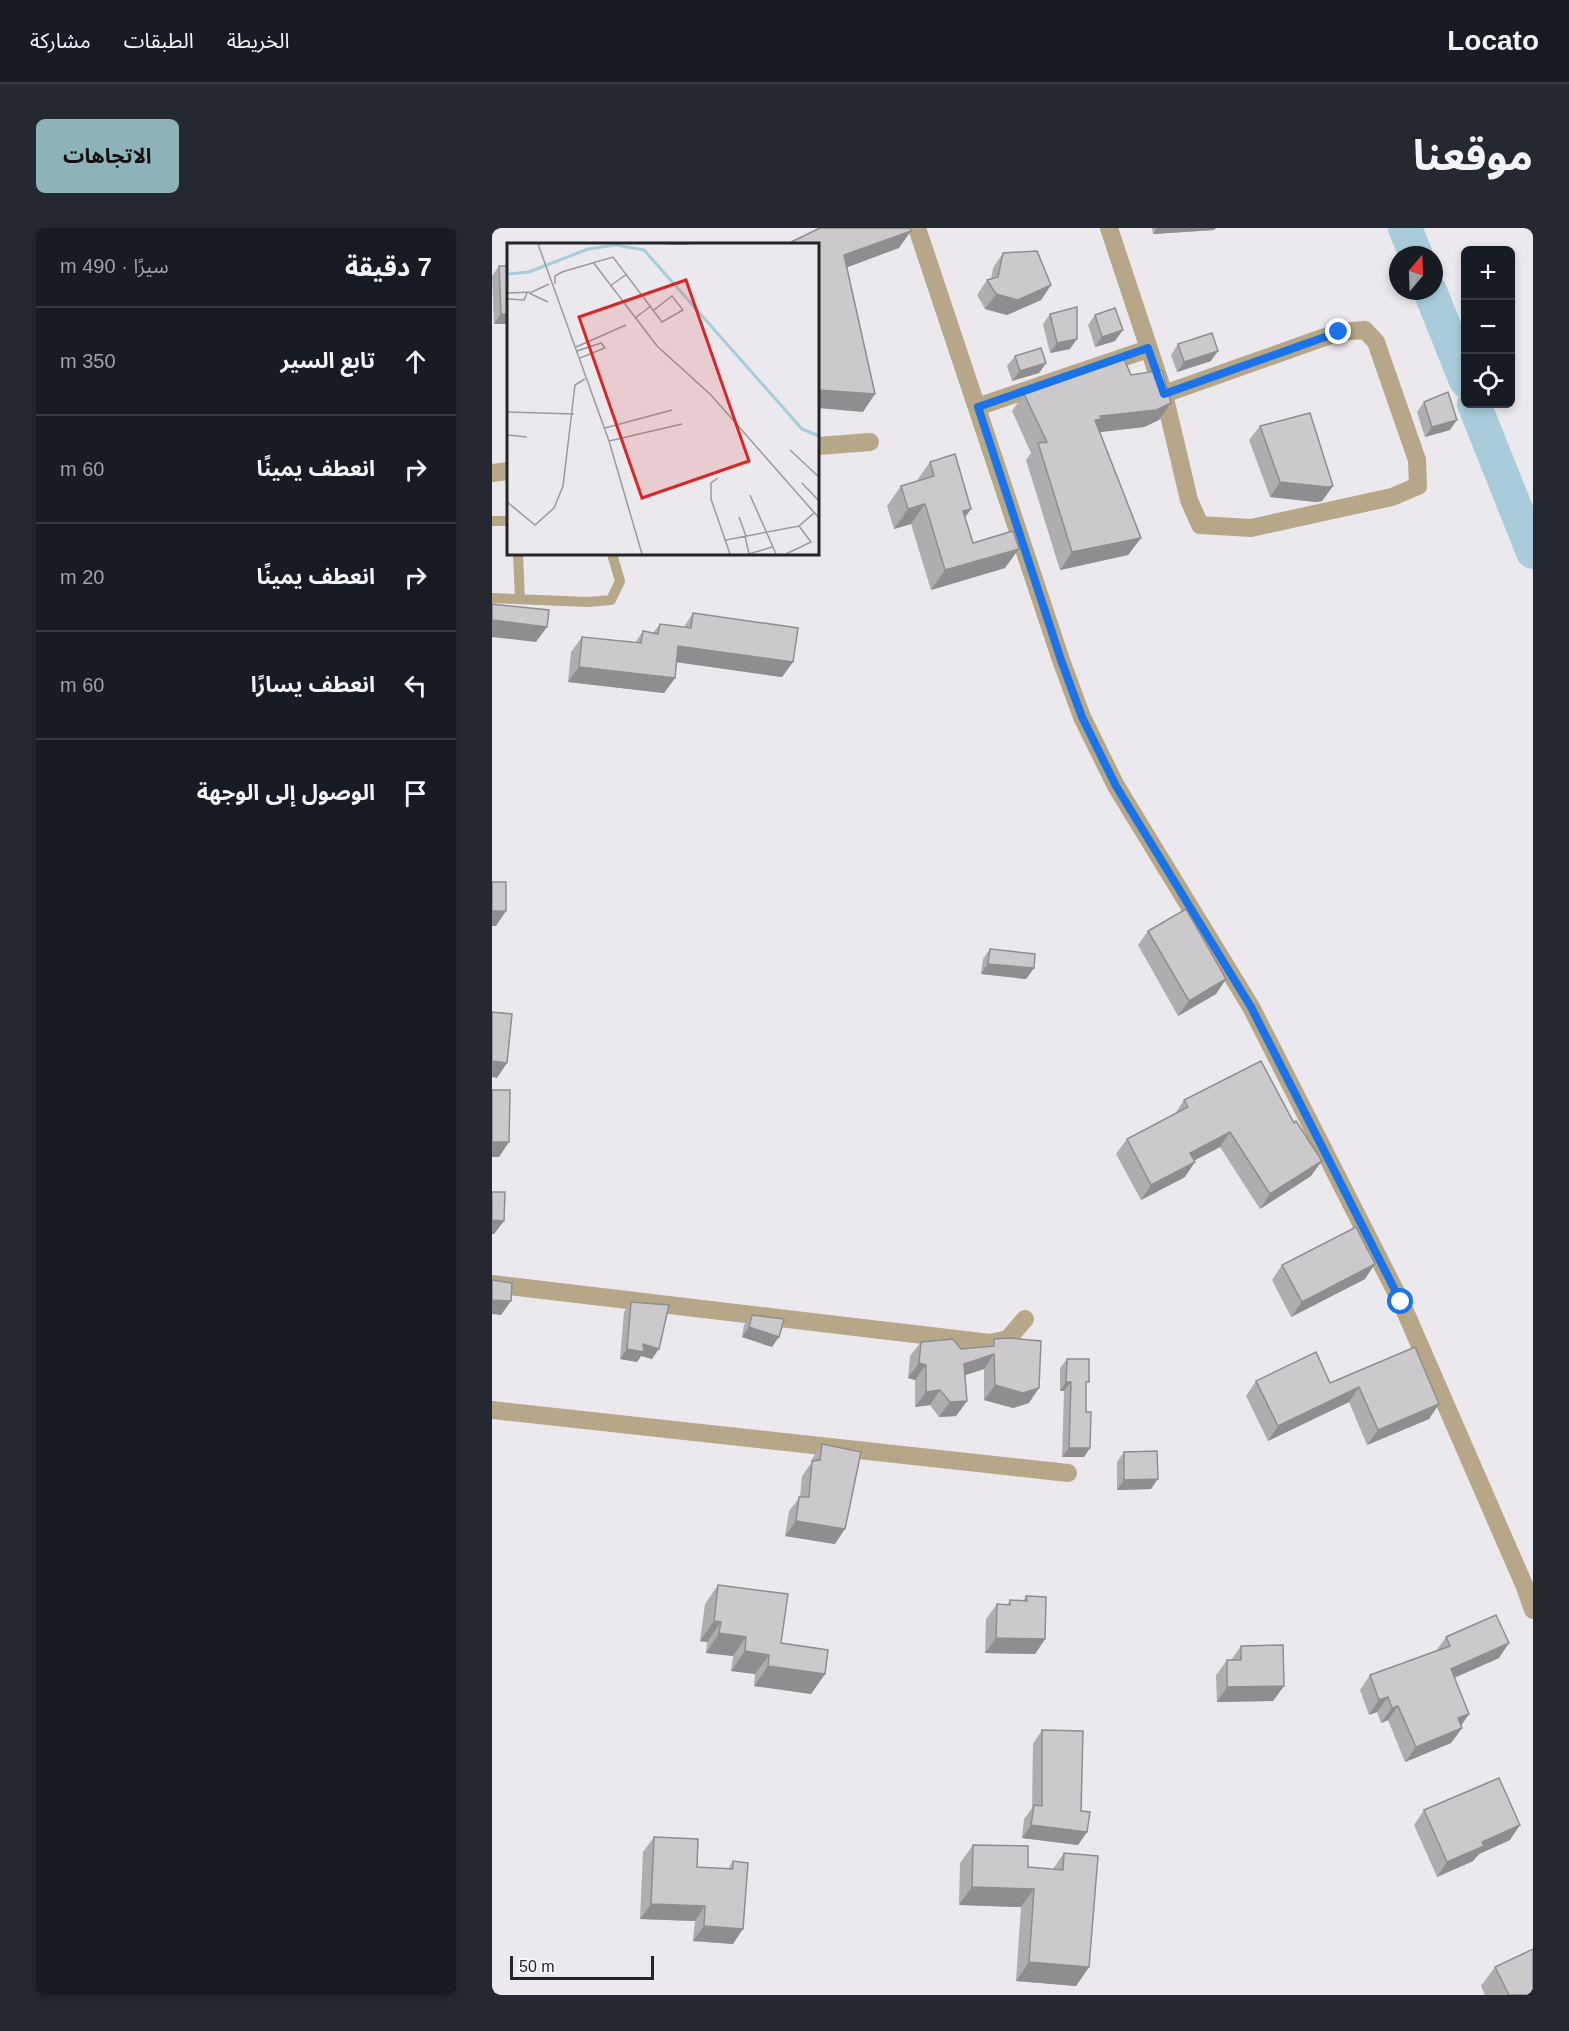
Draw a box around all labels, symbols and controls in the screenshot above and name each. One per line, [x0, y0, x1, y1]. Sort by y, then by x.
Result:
text: Locato [1447, 25, 1539, 56]
text: مشاركة [30, 29, 91, 52]
text: الطبقات [124, 29, 194, 52]
text: الخريطة [227, 29, 290, 52]
button: الاتجاهات [36, 119, 179, 193]
text: موقعنا [1413, 132, 1533, 179]
inset map [507, 243, 819, 555]
north arrow [1389, 246, 1443, 300]
map controls [1461, 246, 1515, 408]
button: + [1461, 246, 1515, 300]
text: 7 دقيقة [345, 252, 432, 282]
text: سيرًا · 490 m [60, 255, 169, 277]
button: − [1461, 300, 1515, 354]
route end [1325, 318, 1351, 344]
icon: ahead [399, 345, 432, 378]
text: تابع السير [281, 348, 375, 373]
text: 350 m [60, 350, 116, 372]
button: locate [1461, 354, 1515, 408]
icon: right [399, 453, 432, 486]
text: انعطف يمينًا [256, 456, 375, 481]
text: 60 m [60, 458, 104, 480]
icon: right [399, 561, 432, 594]
text: انعطف يمينًا [256, 564, 375, 589]
text: 20 m [60, 566, 104, 588]
icon: left [399, 669, 432, 702]
text: انعطف يسارًا [251, 672, 375, 697]
text: 60 m [60, 674, 104, 696]
icon: arrive [399, 777, 432, 810]
text: الوصول إلى الوجهة [197, 780, 375, 805]
route start [1387, 1288, 1413, 1314]
scale bar [510, 1953, 654, 1980]
text: 50 m [519, 1958, 555, 1975]

